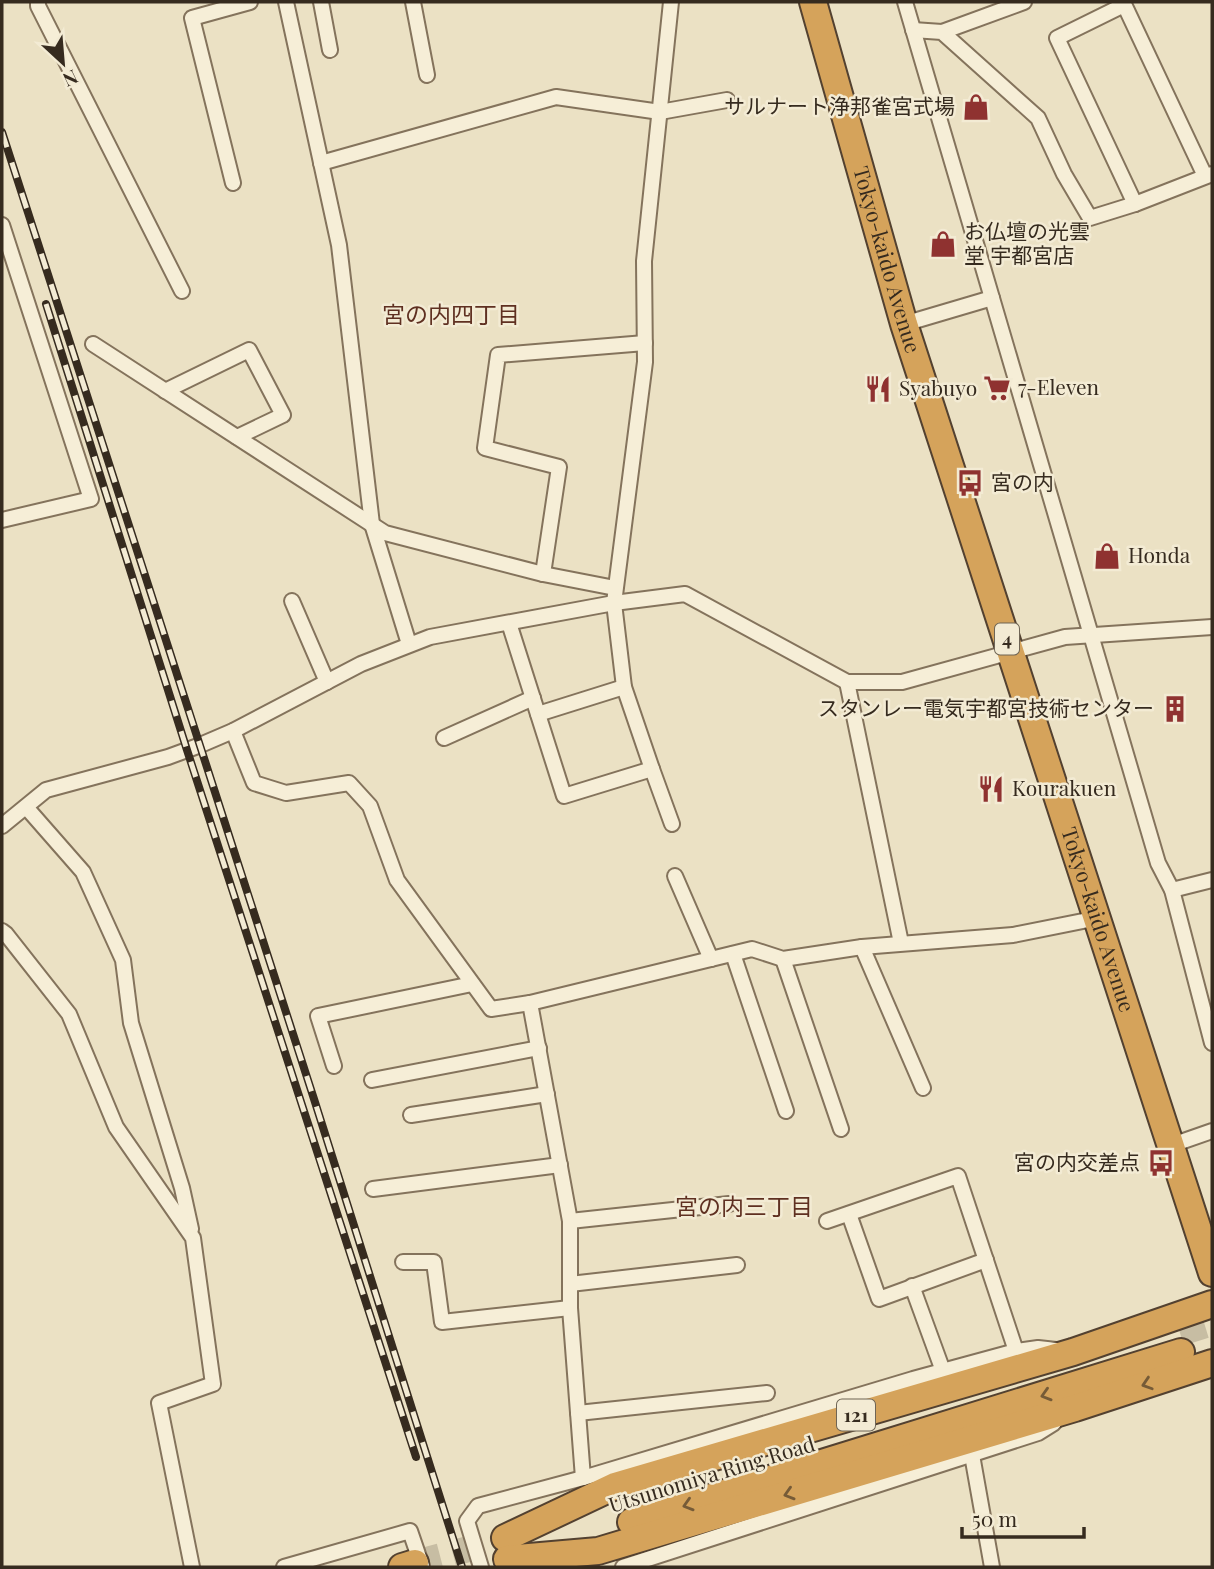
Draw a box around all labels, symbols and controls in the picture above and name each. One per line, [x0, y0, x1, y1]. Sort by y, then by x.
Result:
north arrow [28, 28, 98, 98]
text: N [59, 64, 83, 94]
place label: サルナート浄邦雀宮式場 [724, 91, 955, 119]
shop icon: サルナート浄邦雀宮式場 [961, 92, 991, 122]
street label: Tokyo-kaido Avenue [848, 163, 928, 356]
place label: お仏壇の光雲 堂 宇都宮店 [964, 216, 1090, 268]
shop icon: お仏壇の光雲 堂 宇都宮店 [928, 229, 958, 259]
district label: 宮の内四丁目 [382, 298, 520, 329]
place label: 7-Eleven [1018, 372, 1100, 400]
place label: Syabuyo [899, 373, 977, 401]
supermarket icon: 7-Eleven [982, 373, 1012, 403]
restaurant icon: Syabuyo [863, 374, 893, 404]
place label: 宮の内 [991, 467, 1054, 495]
bus stop icon: 宮の内 [955, 468, 985, 498]
place label: Honda [1128, 540, 1191, 568]
shop icon: Honda [1092, 541, 1122, 571]
road number: 4 [995, 624, 1019, 654]
place label: スタンレー電気宇都宮技術センター [818, 693, 1154, 721]
building icon: スタンレー電気宇都宮技術センター [1160, 694, 1190, 724]
place label: Kourakuen [1012, 773, 1117, 801]
restaurant icon: Kourakuen [976, 774, 1006, 804]
street label: Tokyo-kaido Avenue [1056, 823, 1142, 1015]
place label: 宮の内交差点 [1014, 1147, 1140, 1175]
bus stop icon: 宮の内交差点 [1146, 1148, 1176, 1178]
district label: 宮の内三丁目 [675, 1190, 813, 1221]
one-way arrow [1142, 1376, 1154, 1391]
one-way arrow [1040, 1387, 1052, 1402]
road number: 121 [837, 1400, 875, 1430]
street label: Utsunomiya Ring Road [605, 1428, 818, 1518]
one-way arrow [784, 1485, 796, 1500]
one-way arrow [682, 1496, 694, 1511]
scale bar [962, 1496, 1084, 1540]
text: 50 m [972, 1504, 1018, 1532]

